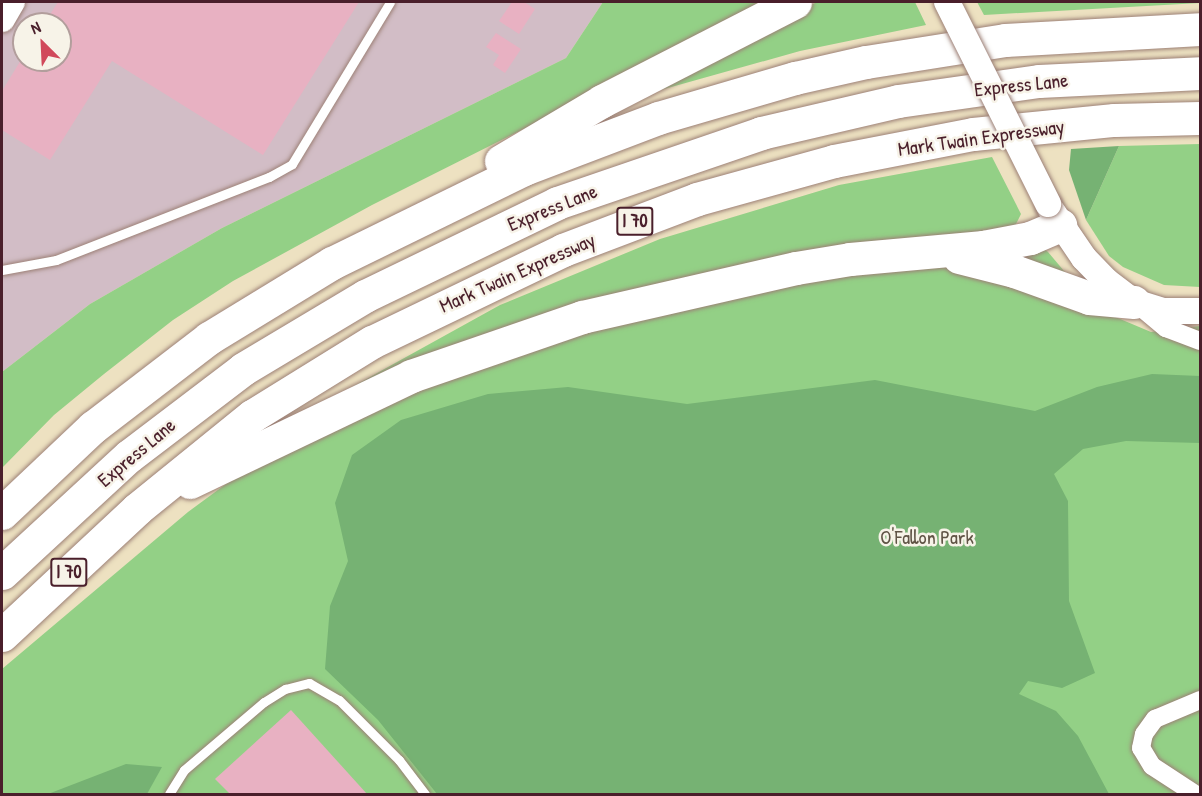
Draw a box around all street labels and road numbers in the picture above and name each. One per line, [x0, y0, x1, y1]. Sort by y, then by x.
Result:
street label: Express Lane [973, 67, 1069, 101]
street label: Mark Twain Expressway [896, 113, 1066, 161]
street label: Express Lane [504, 178, 600, 236]
road number: I 70 [616, 206, 654, 236]
street label: Mark Twain Expressway [435, 227, 599, 317]
street label: Express Lane [92, 413, 180, 491]
road number: I 70 [50, 557, 88, 587]

